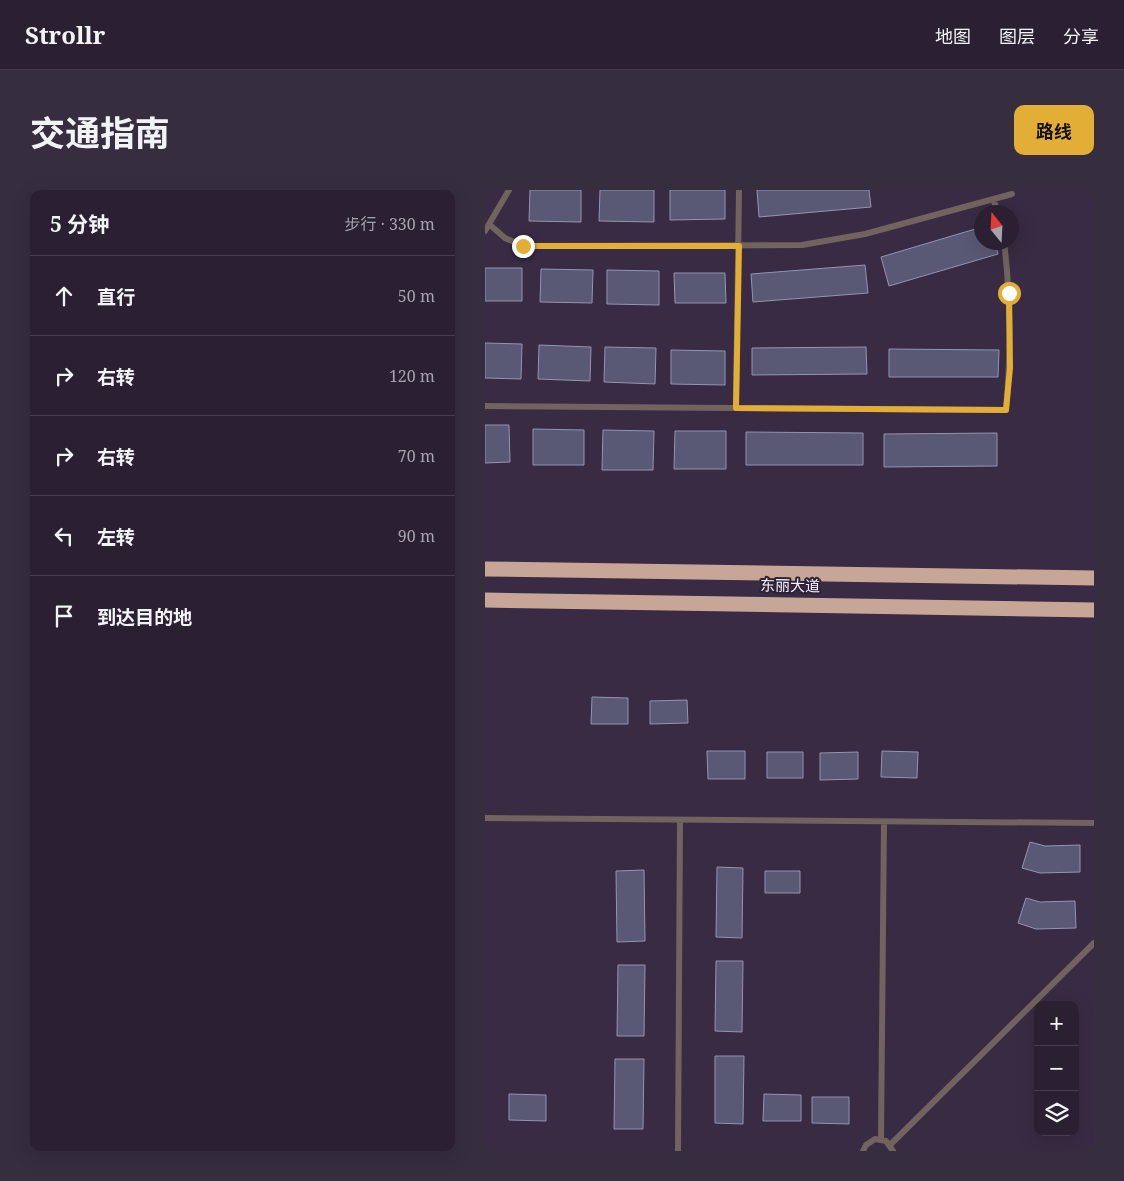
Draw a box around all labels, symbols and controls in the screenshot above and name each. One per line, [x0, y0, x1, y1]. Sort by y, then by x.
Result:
text: Strollr [25, 18, 105, 51]
text: 地图 [935, 24, 971, 48]
text: 图层 [999, 24, 1035, 48]
text: 分享 [1063, 24, 1099, 48]
button: 路线 [1014, 105, 1094, 155]
text: 交通指南 [30, 109, 170, 156]
north arrow [974, 205, 1019, 250]
text: 5 分钟 [50, 210, 109, 238]
text: 步行 · 330 m [345, 213, 435, 235]
route end [512, 235, 535, 258]
icon: ahead [50, 282, 78, 310]
route start [998, 282, 1021, 305]
text: 直行 [97, 284, 135, 310]
text: 50 m [398, 285, 435, 307]
icon: right [50, 362, 78, 390]
text: 右转 [97, 364, 135, 390]
text: 120 m [389, 365, 435, 387]
icon: right [50, 442, 78, 470]
text: 右转 [97, 444, 135, 470]
text: 70 m [398, 445, 435, 467]
icon: left [50, 522, 78, 550]
text: 左转 [97, 524, 135, 550]
text: 90 m [398, 525, 435, 547]
street label: 东丽大道 [760, 574, 820, 596]
icon: arrive [50, 602, 78, 630]
text: 到达目的地 [97, 604, 192, 630]
map controls [1034, 1001, 1079, 1136]
button: + [1034, 1001, 1079, 1046]
button: − [1034, 1046, 1079, 1091]
button: layers [1034, 1091, 1079, 1136]

